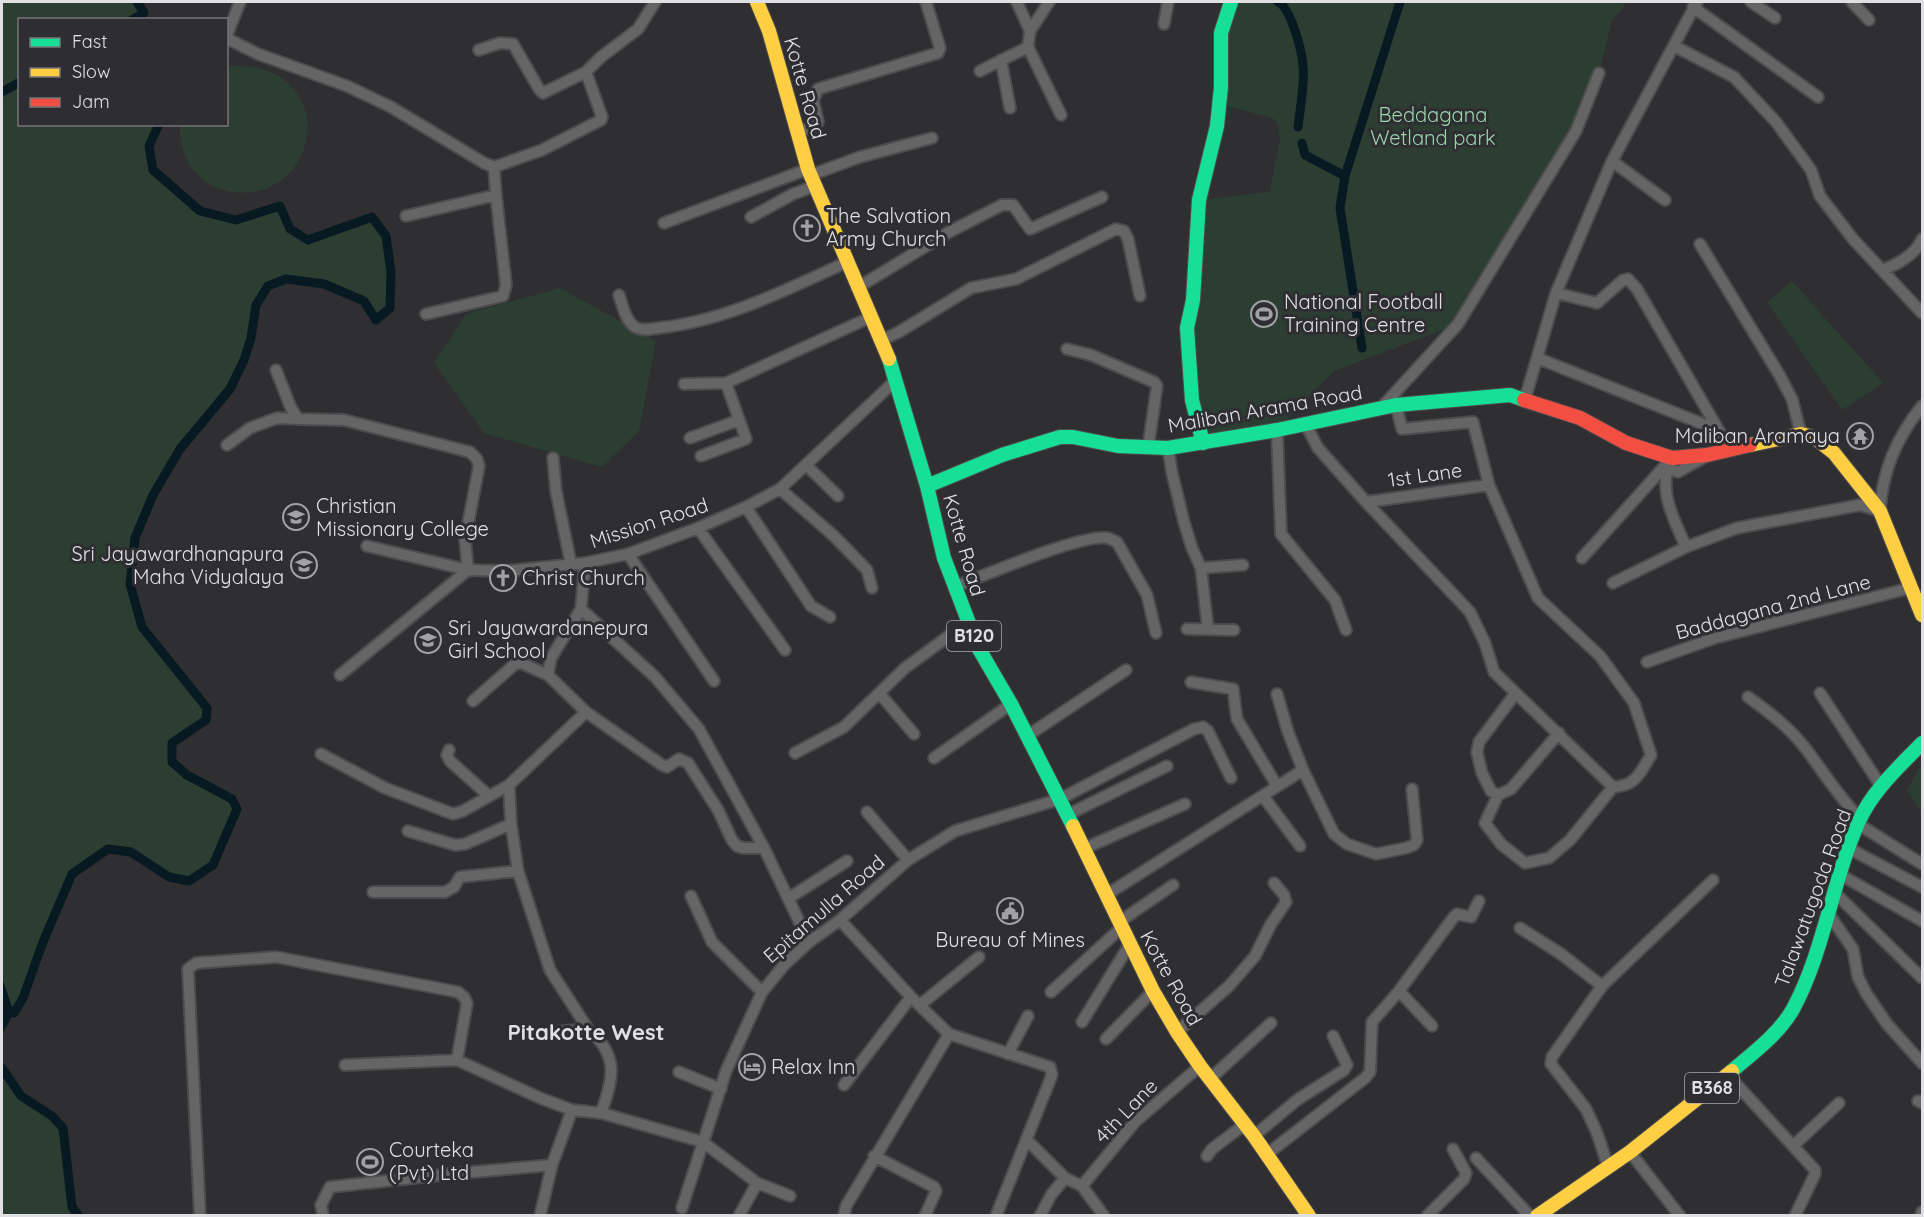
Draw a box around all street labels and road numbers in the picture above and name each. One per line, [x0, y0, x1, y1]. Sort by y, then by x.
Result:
street label: Kotte Road [779, 34, 832, 142]
street label: Maliban Arama Road [1166, 379, 1364, 438]
street label: 1st Lane [1386, 457, 1464, 492]
street label: Kotte Road [938, 491, 991, 599]
street label: Mission Road [587, 492, 711, 553]
street label: Baddagana 2nd Lane [1673, 568, 1873, 645]
road number: B120 [947, 621, 1001, 651]
street label: Talawatugoda Road [1769, 805, 1856, 990]
street label: Epitamulla Road [758, 849, 889, 968]
street label: Kotte Road [1135, 926, 1208, 1030]
street label: 4th Lane [1089, 1073, 1162, 1148]
road number: B368 [1685, 1073, 1739, 1103]

